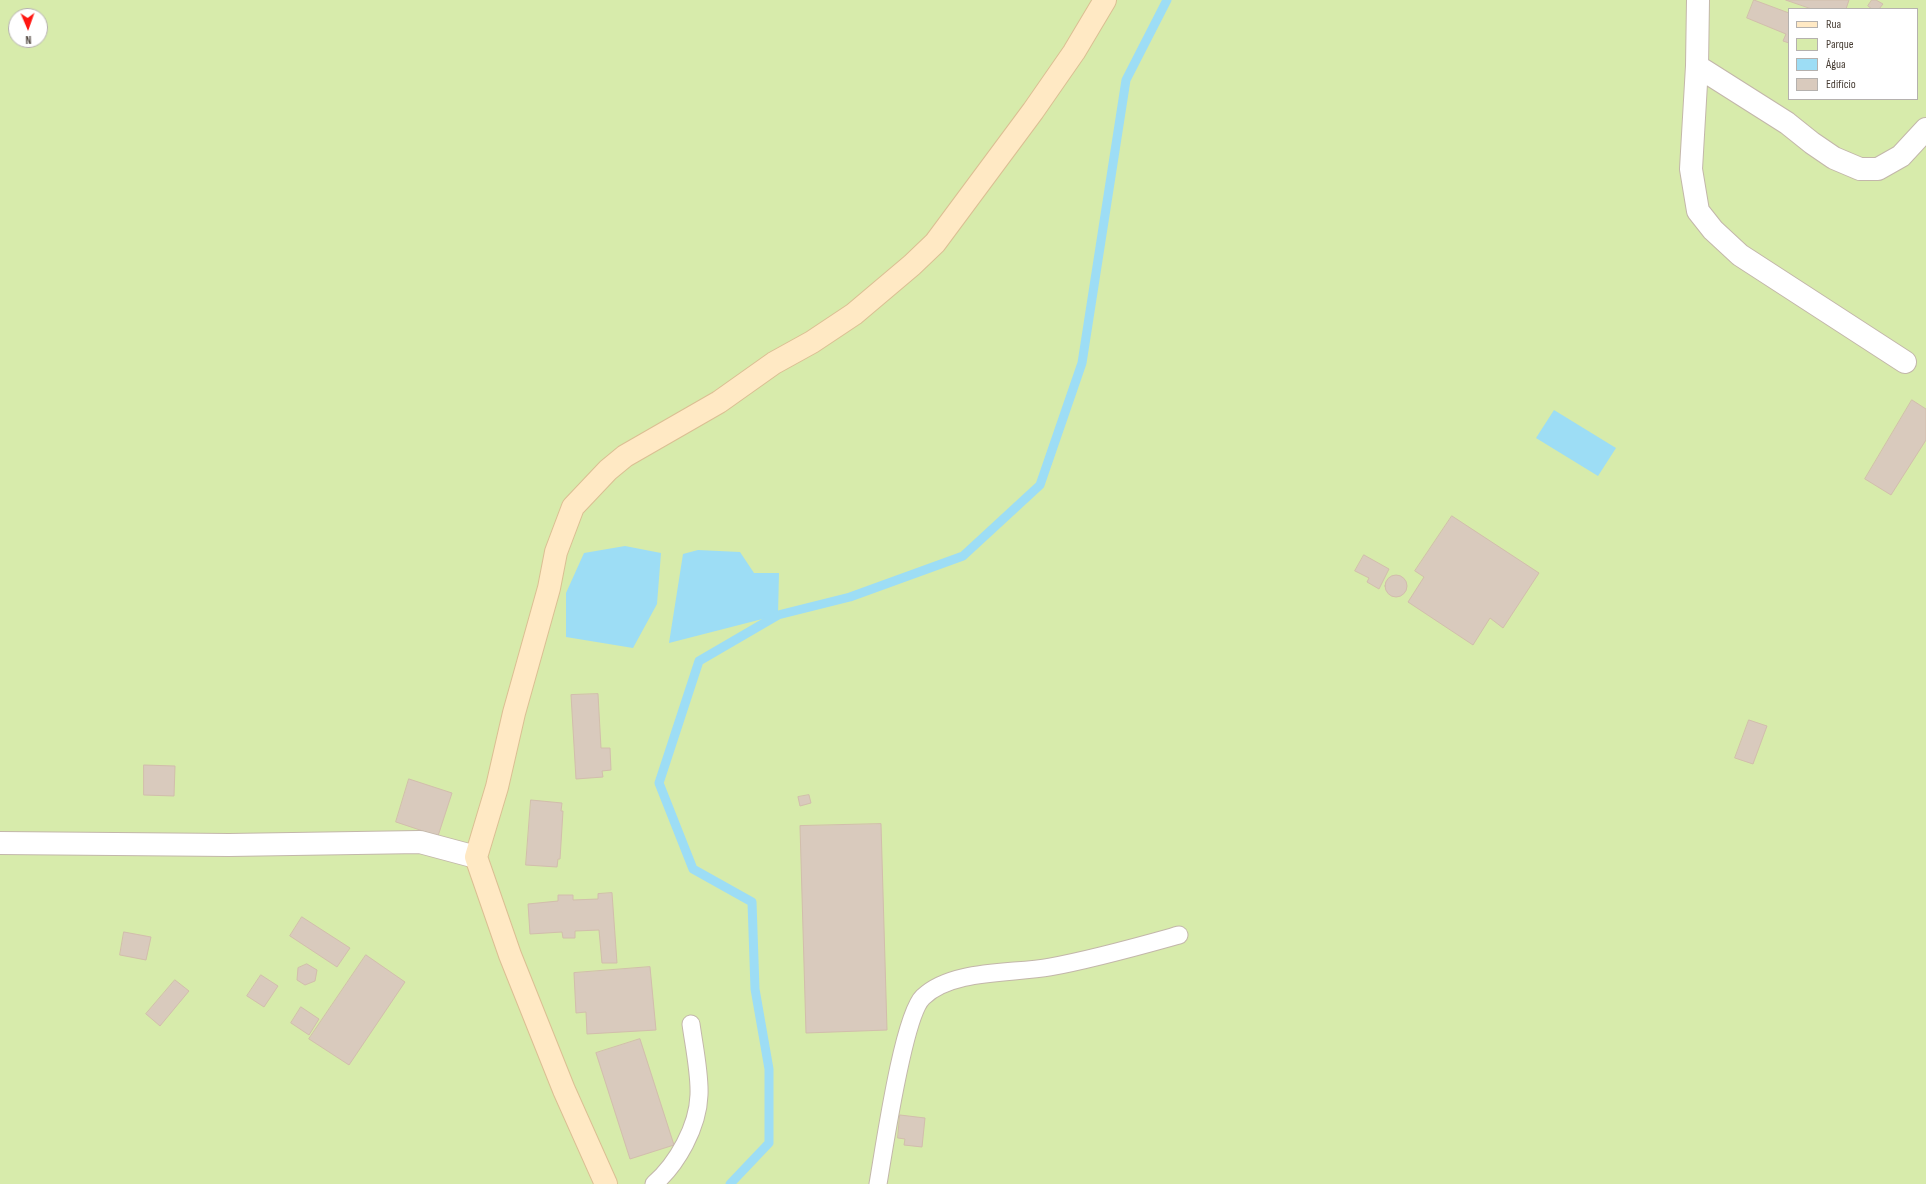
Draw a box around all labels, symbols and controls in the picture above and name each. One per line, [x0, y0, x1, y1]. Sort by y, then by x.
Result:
north arrow [8, 8, 48, 48]
legend [1788, 8, 1918, 100]
text: Rua [1826, 17, 1841, 32]
text: N [25, 33, 32, 46]
text: Parque [1826, 37, 1854, 52]
text: Água [1826, 57, 1846, 72]
text: Edifício [1826, 77, 1856, 92]

